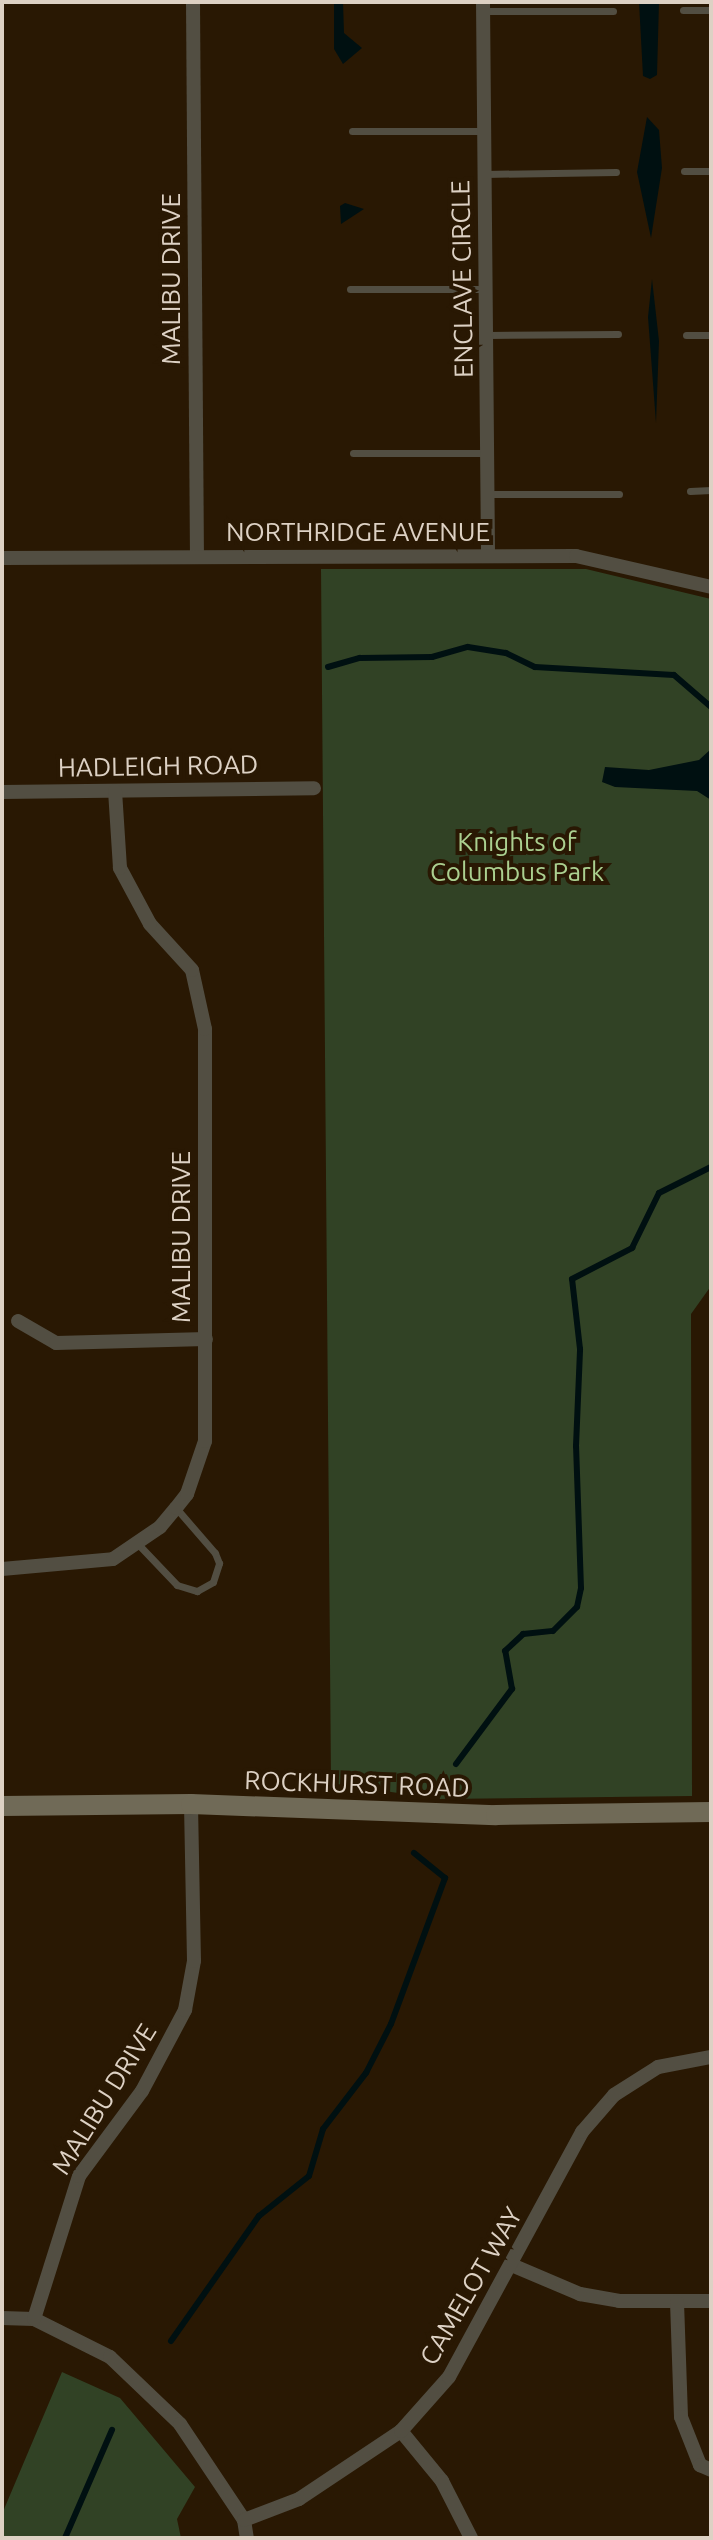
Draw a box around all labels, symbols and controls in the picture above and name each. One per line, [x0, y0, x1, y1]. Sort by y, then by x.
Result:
street label: ENCLAVE CIRCLE [445, 180, 479, 378]
street label: MALIBU DRIVE [155, 193, 187, 365]
street label: NORTHRIDGE AVENUE [226, 516, 490, 548]
street label: HADLEIGH ROAD [57, 749, 259, 783]
park label: Knights of Columbus Park [430, 826, 604, 888]
street label: MALIBU DRIVE [165, 1151, 197, 1323]
street label: ROCKHURST ROAD [244, 1764, 470, 1804]
street label: MALIBU DRIVE [45, 2018, 163, 2180]
street label: CAMELOT WAY [413, 2202, 529, 2370]

